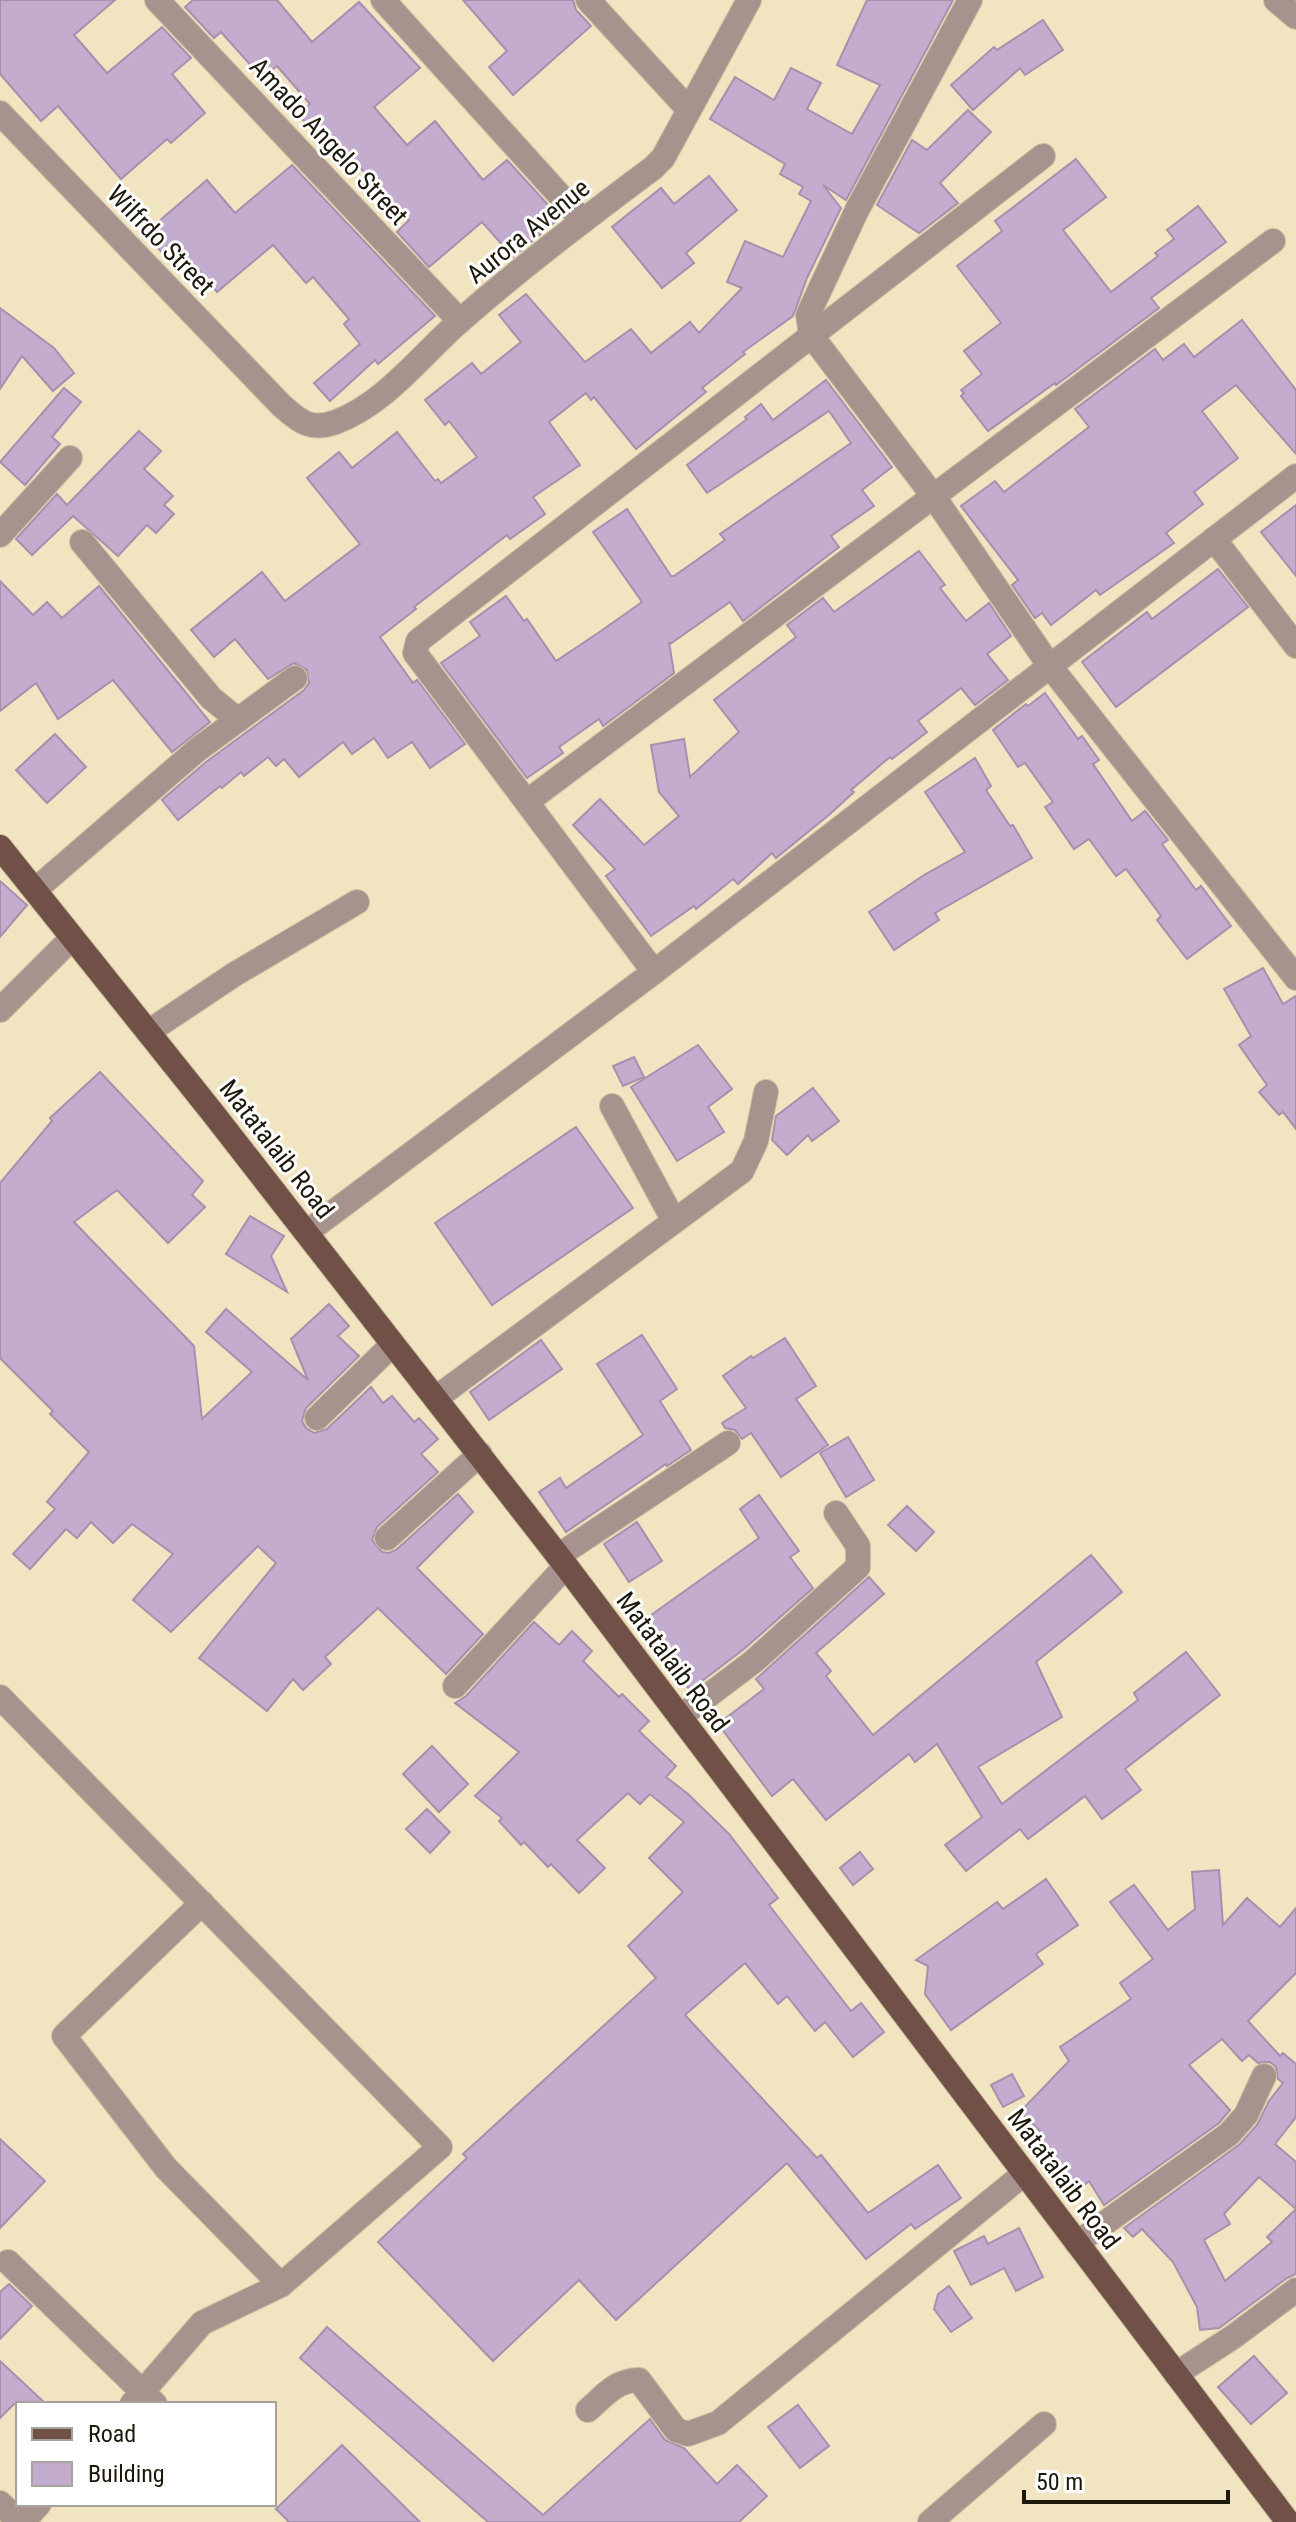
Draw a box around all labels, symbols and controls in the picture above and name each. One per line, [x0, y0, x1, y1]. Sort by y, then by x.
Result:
street label: Amado Angelo Street [244, 51, 414, 231]
street label: Aurora Avenue [461, 173, 595, 289]
street label: Wilfrdo Street [101, 179, 221, 301]
street label: Matatalaib Road [214, 1074, 340, 1224]
street label: Matatalaib Road [611, 1586, 735, 1738]
street label: Matatalaib Road [1002, 2103, 1126, 2255]
legend [16, 2402, 276, 2506]
text: Road [88, 2420, 136, 2448]
scale bar [1024, 2454, 1228, 2504]
text: Building [88, 2460, 165, 2488]
text: 50 m [1036, 2468, 1083, 2496]

